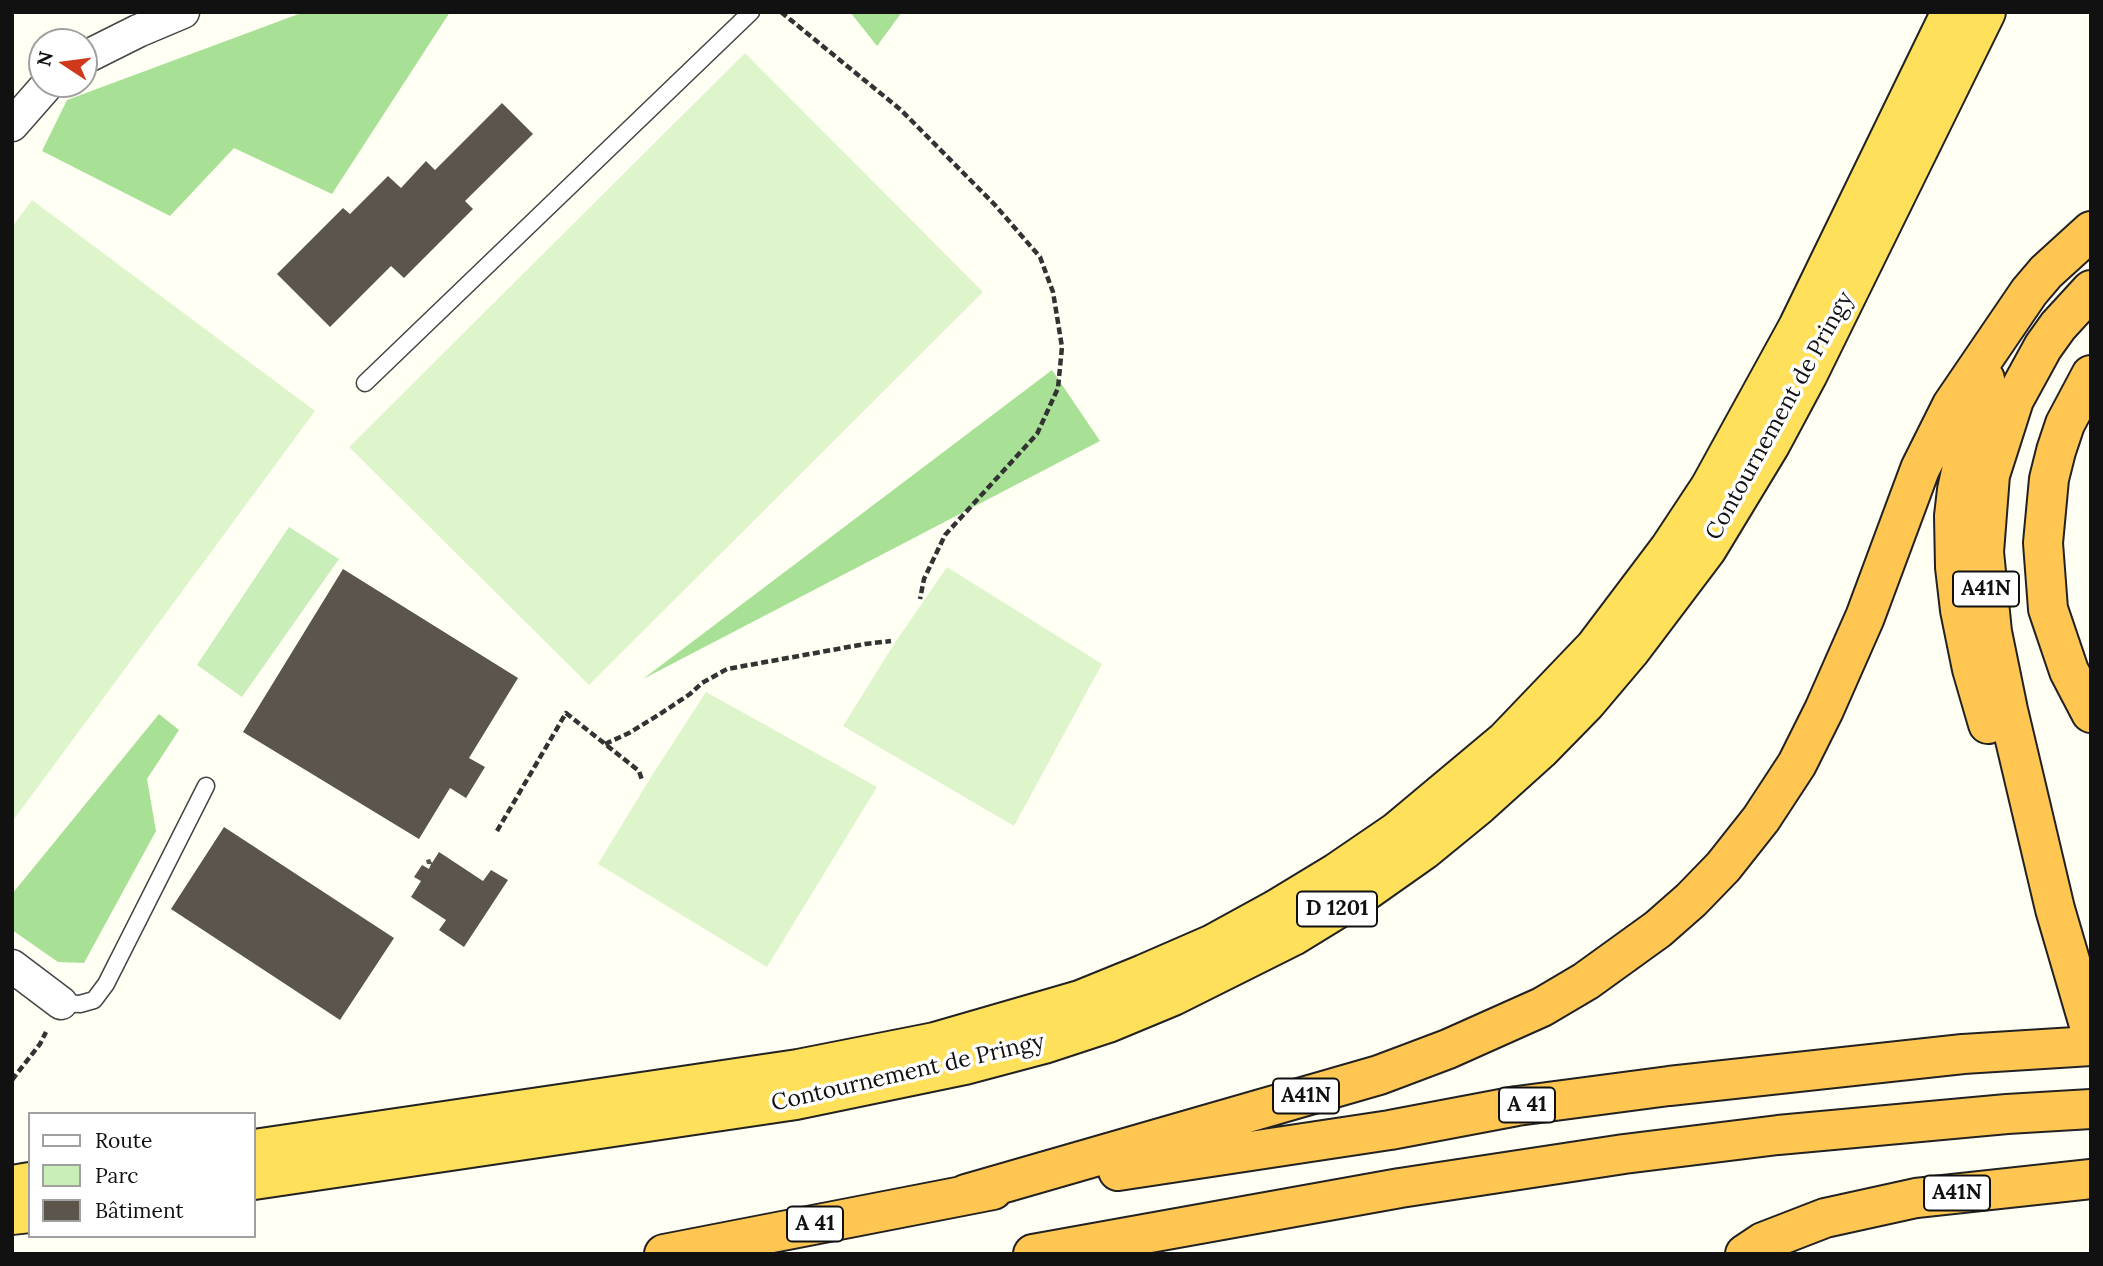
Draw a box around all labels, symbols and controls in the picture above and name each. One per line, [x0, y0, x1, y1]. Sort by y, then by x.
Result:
north arrow [28, 28, 98, 98]
text: N [31, 49, 58, 69]
street label: Contournement de Pringy [1700, 287, 1860, 545]
road number: A41N [1953, 572, 2019, 606]
road number: D 1201 [1297, 892, 1377, 926]
street label: Contournement de Pringy [769, 1028, 1047, 1118]
road number: A41N [1273, 1078, 1339, 1114]
road number: A 41 [1499, 1088, 1555, 1122]
legend [28, 1112, 256, 1238]
text: Route [95, 1127, 152, 1154]
text: Parc [95, 1162, 139, 1189]
road number: A41N [1924, 1176, 1990, 1210]
text: Bâtiment [95, 1197, 184, 1224]
road number: A 41 [787, 1206, 843, 1242]

